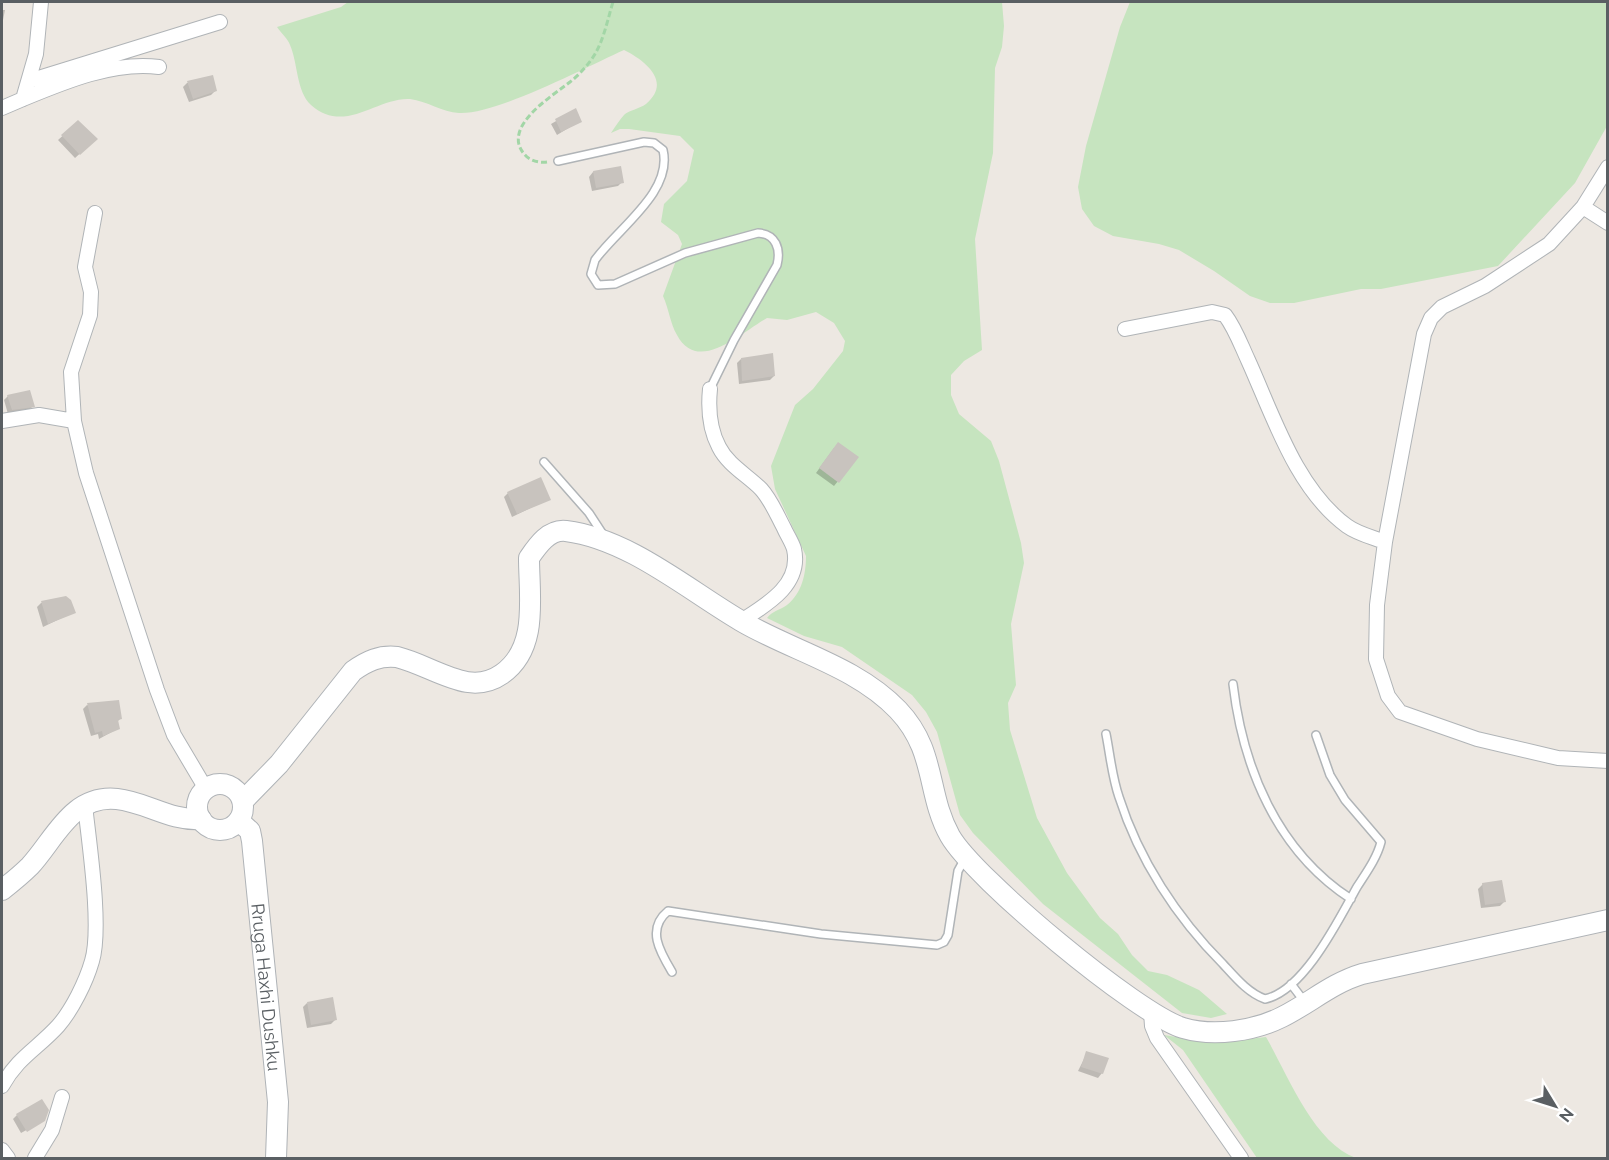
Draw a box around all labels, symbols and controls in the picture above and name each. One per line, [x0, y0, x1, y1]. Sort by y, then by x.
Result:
street label: Rruga Haxhi Dushku [248, 902, 285, 1072]
north arrow [1525, 1076, 1585, 1136]
text: N [1555, 1104, 1578, 1126]

